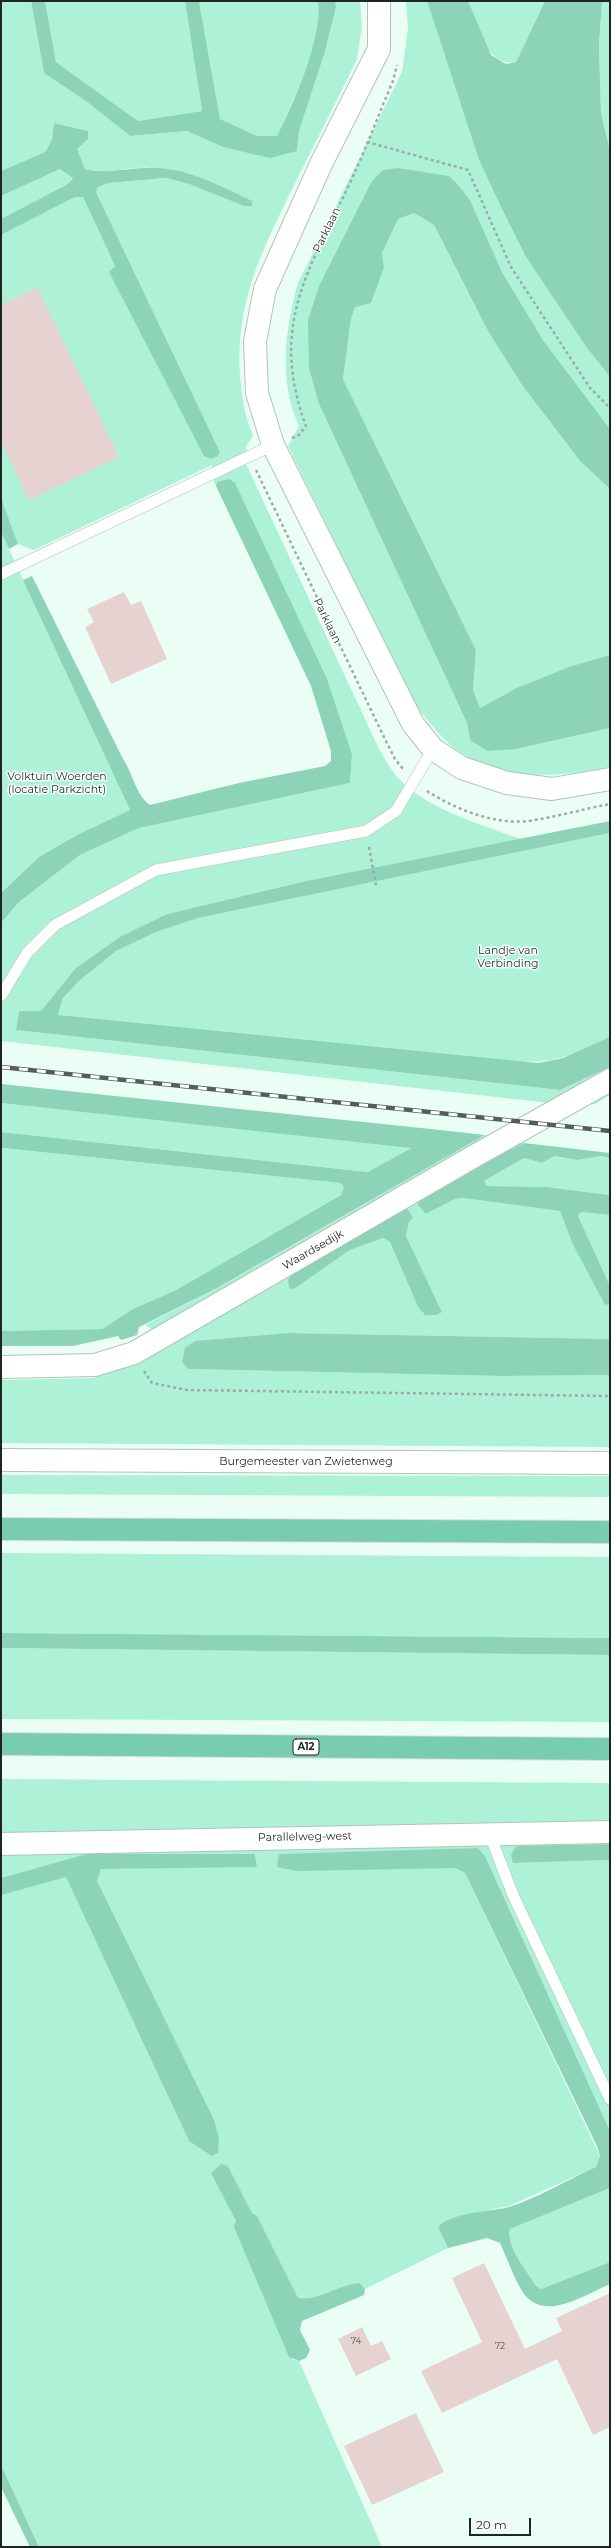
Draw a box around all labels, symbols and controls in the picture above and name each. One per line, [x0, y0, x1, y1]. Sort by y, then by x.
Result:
street label: Parklaan [310, 205, 344, 255]
street label: Parklaan [310, 596, 344, 646]
park label: Volktuin Woerden (locatie Parkzicht) [7, 770, 107, 796]
park label: Landje van Verbinding [477, 944, 539, 970]
street label: Waardsedijk [280, 1227, 346, 1273]
street label: Burgemeester van Zwietenweg [219, 1455, 393, 1469]
road number: A12 [293, 1739, 319, 1755]
street label: Parallelweg-west [258, 1830, 352, 1844]
house number: 74 [351, 2336, 361, 2346]
house number: 72 [495, 2341, 505, 2351]
scale bar [471, 2510, 533, 2536]
text: 20 m [476, 2517, 507, 2532]

